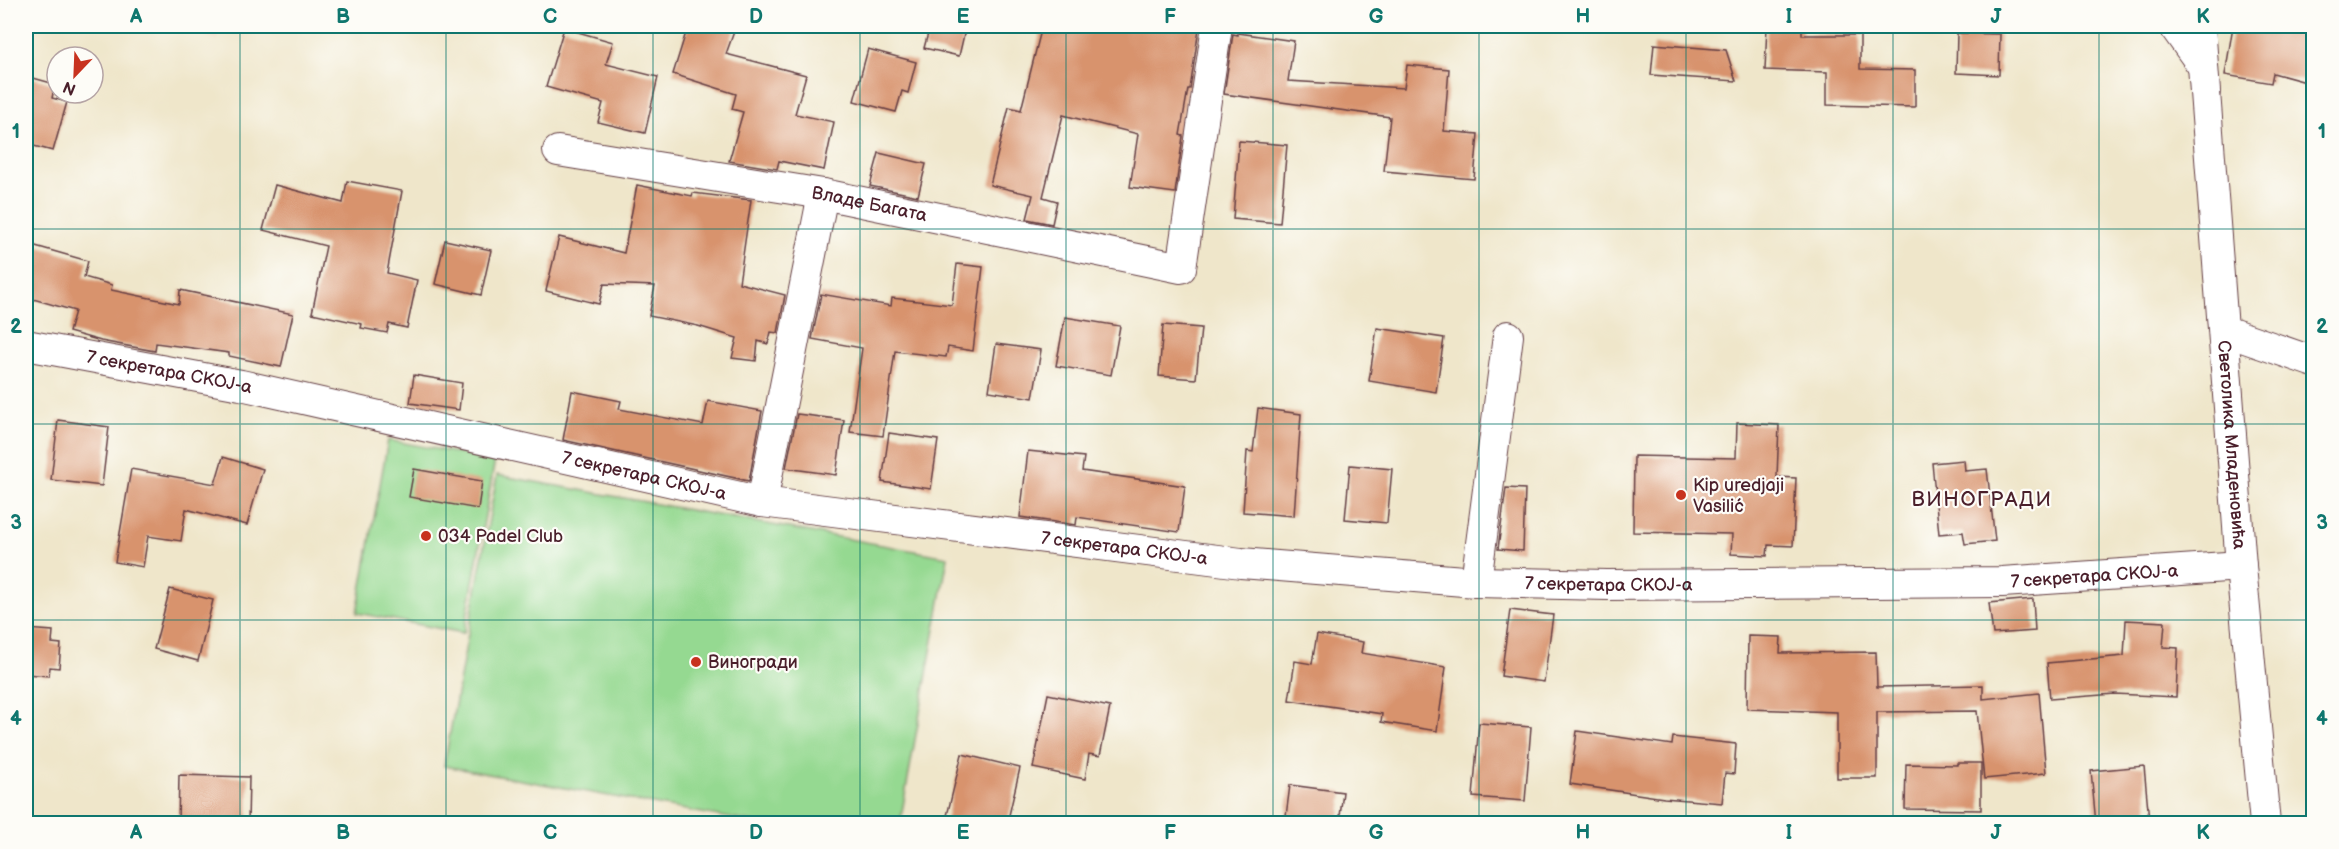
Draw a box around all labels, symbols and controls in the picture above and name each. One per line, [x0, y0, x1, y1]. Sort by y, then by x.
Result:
text: A [129, 5, 143, 29]
text: B [336, 5, 350, 29]
text: C [543, 5, 557, 29]
text: D [749, 5, 763, 29]
text: E [957, 5, 970, 29]
text: F [1164, 5, 1176, 29]
text: G [1369, 5, 1384, 29]
text: H [1576, 5, 1590, 29]
text: I [1786, 5, 1792, 29]
text: J [1991, 5, 2003, 29]
text: K [2196, 5, 2210, 29]
north arrow [45, 45, 105, 105]
text: N [60, 76, 79, 99]
text: 1 [12, 120, 20, 144]
text: 1 [2318, 120, 2326, 144]
street label: Владе Багата [810, 182, 929, 226]
text: 2 [10, 315, 22, 339]
text: 2 [2316, 315, 2328, 339]
street label: Светолика Младеновића [2213, 340, 2250, 550]
street label: 7 секретара СКОЈ-а [85, 346, 255, 398]
street label: 7 секретара СКОЈ-а [560, 447, 729, 504]
place label: Kip uredjaji Vasilić [1693, 475, 1784, 517]
district label: ВИНОГРАДИ [1912, 487, 2053, 512]
marker: Kip uredjaji Vasilić [1674, 488, 1688, 502]
text: 3 [10, 511, 22, 535]
text: 3 [2316, 511, 2328, 535]
place label: 034 Padel Club [438, 526, 563, 547]
street label: 7 секретара СКОЈ-а [1040, 527, 1209, 569]
marker: 034 Padel Club [419, 529, 433, 543]
street label: 7 секретара СКОЈ-а [2010, 560, 2179, 592]
street label: 7 секретара СКОЈ-а [1525, 573, 1693, 596]
place label: Виногради [708, 652, 798, 673]
marker: Виногради [689, 655, 703, 669]
text: 4 [10, 707, 22, 731]
text: 4 [2316, 707, 2328, 731]
text: A [129, 821, 143, 845]
text: B [336, 821, 350, 845]
text: C [543, 821, 557, 845]
text: D [749, 821, 763, 845]
text: E [957, 821, 970, 845]
text: F [1164, 821, 1176, 845]
text: G [1369, 821, 1384, 845]
text: H [1576, 821, 1590, 845]
text: I [1786, 821, 1792, 845]
text: J [1991, 821, 2003, 845]
text: K [2196, 821, 2210, 845]

